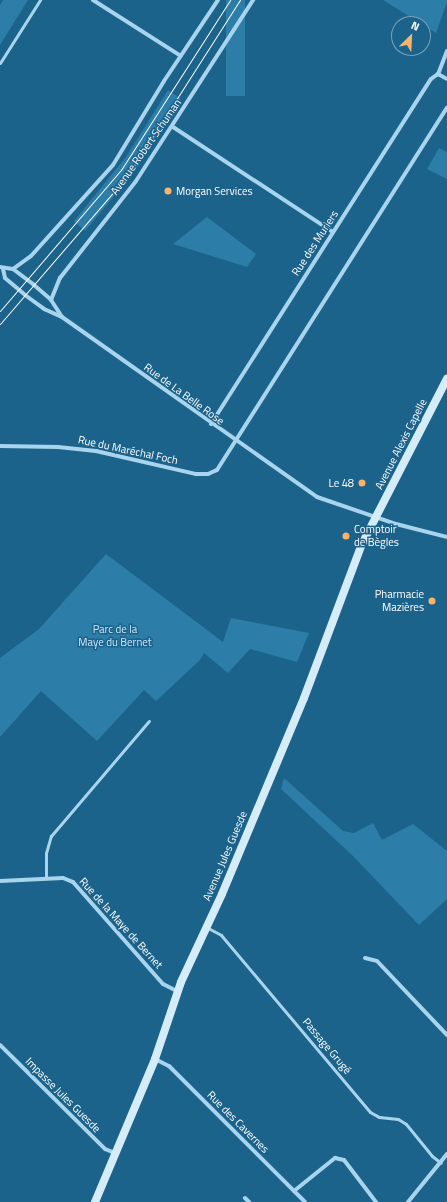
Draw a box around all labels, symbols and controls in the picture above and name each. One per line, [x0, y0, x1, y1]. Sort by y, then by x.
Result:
north arrow [391, 16, 431, 56]
text: N [409, 17, 422, 35]
street label: Avenue Robert Schuman [108, 97, 184, 197]
place label: Morgan Services [176, 184, 253, 198]
marker: Morgan Services [163, 186, 173, 196]
street label: Rue des Muriers [289, 208, 341, 278]
street label: Rue de La Belle Rose [141, 360, 227, 428]
street label: Avenue Alexis Capelle [372, 397, 430, 491]
street label: Rue du Maréchal Foch [77, 433, 179, 467]
place label: Le 48 [328, 476, 354, 490]
marker: Le 48 [357, 478, 367, 488]
place label: Comptoir de Bègles [354, 523, 399, 549]
marker: Comptoir de Bègles [341, 531, 351, 541]
place label: Pharmacie Mazières [375, 588, 424, 614]
marker: Pharmacie Mazières [427, 596, 437, 606]
park label: Parc de la Maye du Bernet [78, 623, 152, 649]
street label: Avenue Jules Guesde [200, 809, 250, 903]
street label: Rue de la Maye de Bernet [77, 875, 165, 971]
street label: Passage Grugé [300, 1015, 354, 1077]
street label: Impasse Jules Guesde [23, 1055, 103, 1135]
street label: Rue des Cavernes [204, 1088, 272, 1156]

